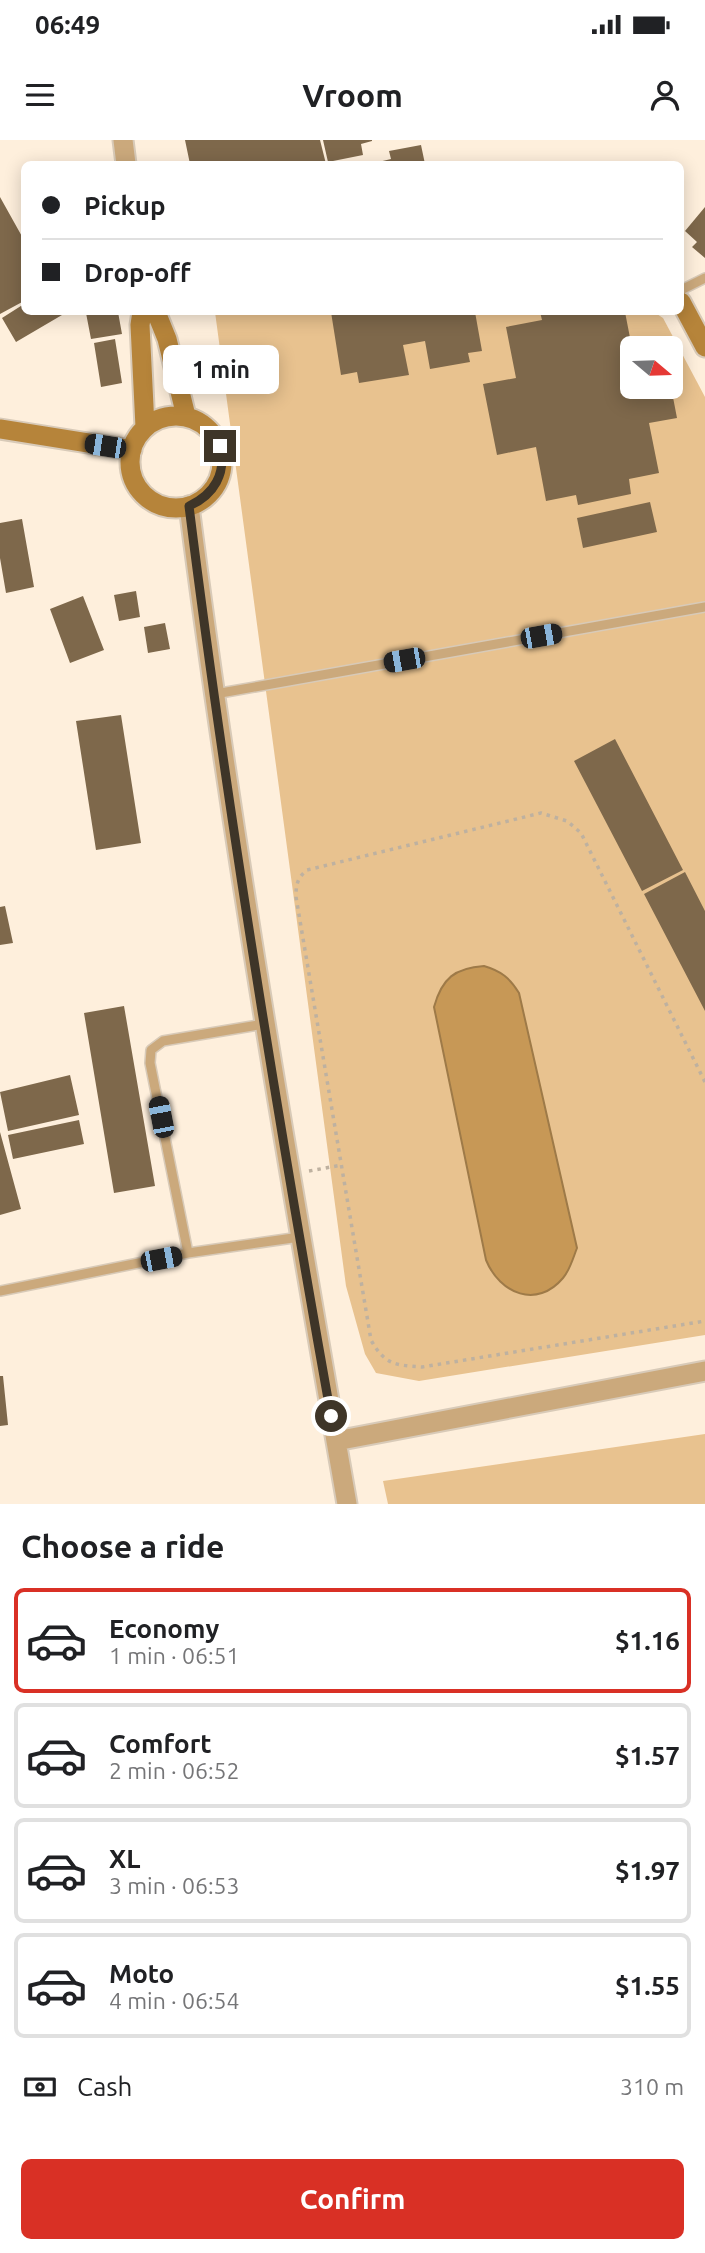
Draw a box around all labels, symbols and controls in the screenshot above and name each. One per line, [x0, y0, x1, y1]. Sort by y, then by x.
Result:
text: 06:49 [35, 10, 100, 39]
icon: menu [21, 76, 59, 114]
icon: person [646, 76, 684, 114]
text: Vroom [302, 77, 403, 113]
text: Pickup [84, 191, 166, 220]
text: Drop-off [84, 258, 191, 287]
north arrow [620, 336, 682, 399]
map controls [620, 336, 683, 399]
callout: 1 min [162, 344, 278, 394]
text: 1 min [192, 357, 250, 382]
route end [204, 430, 236, 462]
car [83, 432, 128, 460]
car [519, 622, 564, 650]
car [382, 646, 427, 674]
car [147, 1094, 176, 1140]
car [139, 1245, 184, 1273]
route start [315, 1400, 347, 1432]
text: Choose a ride [21, 1528, 224, 1564]
icon: car [25, 1609, 88, 1672]
text: Economy [109, 1614, 219, 1643]
text: $1.16 [615, 1626, 680, 1655]
text: 1 min · 06:51 [109, 1643, 240, 1668]
icon: car [25, 1724, 88, 1787]
text: Comfort [109, 1729, 212, 1758]
text: $1.57 [615, 1741, 680, 1770]
text: 2 min · 06:52 [109, 1758, 240, 1783]
icon: car [25, 1839, 88, 1902]
text: XL [109, 1844, 140, 1873]
text: $1.97 [615, 1856, 680, 1885]
text: 3 min · 06:53 [109, 1873, 240, 1898]
icon: car [25, 1954, 88, 2017]
text: Moto [109, 1959, 174, 1988]
text: $1.55 [615, 1971, 680, 2000]
text: 4 min · 06:54 [109, 1988, 240, 2013]
icon: cash [21, 2068, 59, 2106]
text: Cash [77, 2072, 132, 2101]
text: 310 m [620, 2074, 684, 2099]
button: Confirm [21, 2159, 684, 2239]

